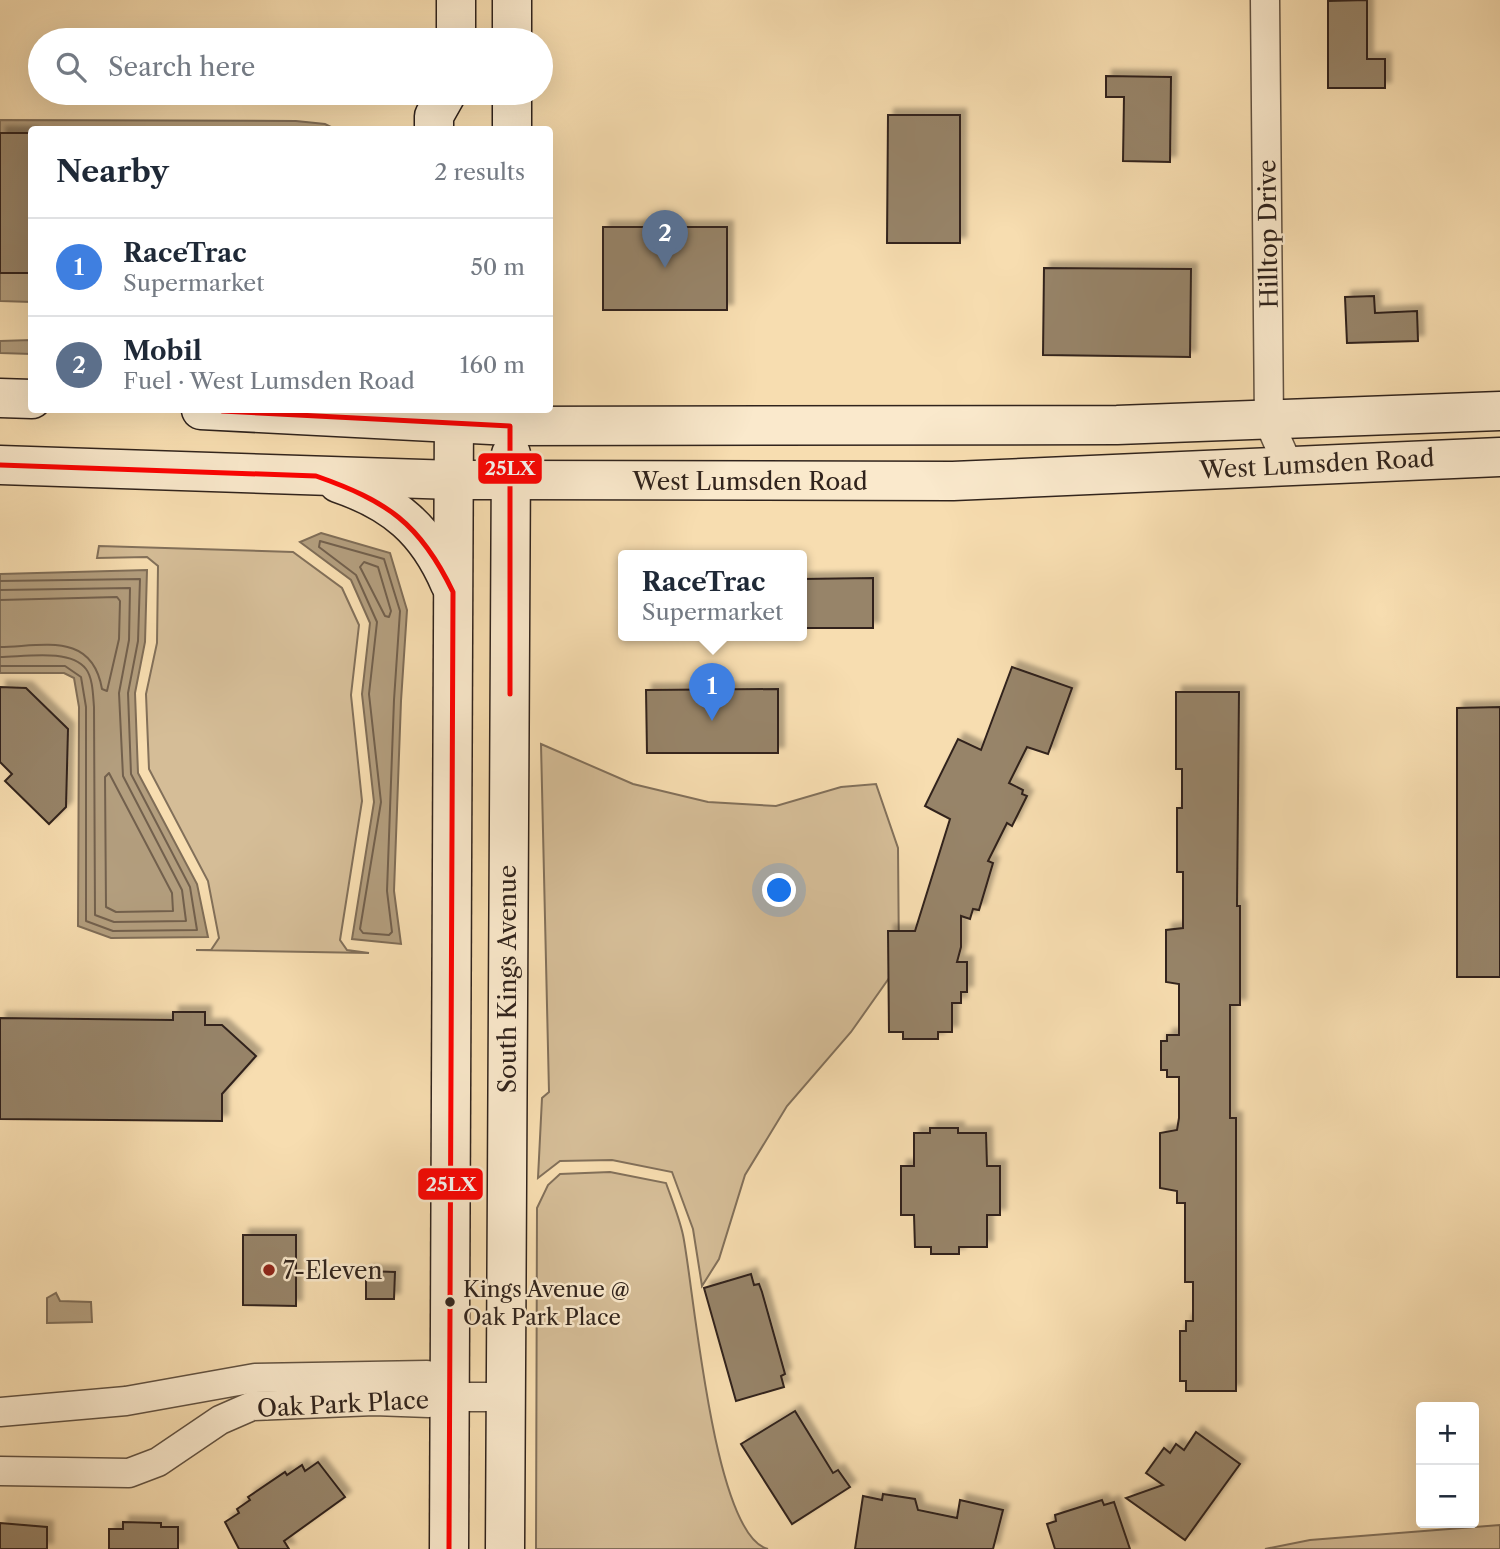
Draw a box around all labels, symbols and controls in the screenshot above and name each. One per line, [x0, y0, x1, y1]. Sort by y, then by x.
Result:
search box [28, 28, 553, 105]
icon: search [52, 48, 90, 86]
text: Search here [108, 51, 255, 83]
text: Nearby [56, 153, 169, 190]
text: 2 results [434, 158, 525, 186]
street label: Hilltop Drive [1252, 159, 1284, 309]
pin: 2 [642, 210, 688, 268]
text: RaceTrac [123, 237, 247, 269]
text: 1 [74, 253, 84, 281]
text: 50 m [470, 253, 525, 281]
text: Supermarket [123, 269, 264, 297]
text: Mobil [123, 335, 202, 367]
text: 2 [72, 351, 86, 379]
text: 160 m [460, 351, 525, 379]
text: Fuel · West Lumsden Road [123, 367, 415, 395]
street label: West Lumsden Road [1198, 443, 1435, 485]
line badge: 25LX [477, 452, 543, 485]
text: 25LX [485, 457, 537, 480]
street label: West Lumsden Road [632, 467, 868, 496]
popup [618, 550, 807, 641]
text: RaceTrac [642, 566, 765, 598]
text: Supermarket [642, 598, 783, 626]
pin: 1 [689, 663, 735, 721]
street label: South Kings Avenue [493, 865, 522, 1093]
your location [762, 873, 796, 907]
line badge: 25LX [417, 1167, 484, 1201]
text: 25LX [426, 1173, 478, 1196]
place label: 7-Eleven [283, 1256, 382, 1285]
marker: 7-Eleven [261, 1262, 277, 1278]
place label: Kings Avenue @ Oak Park Place [463, 1276, 630, 1331]
marker: Kings Avenue @ Oak Park Place [443, 1295, 457, 1309]
street label: Oak Park Place [256, 1385, 430, 1423]
map controls [1416, 1402, 1479, 1528]
button: + [1416, 1402, 1479, 1465]
button: − [1416, 1465, 1479, 1528]

